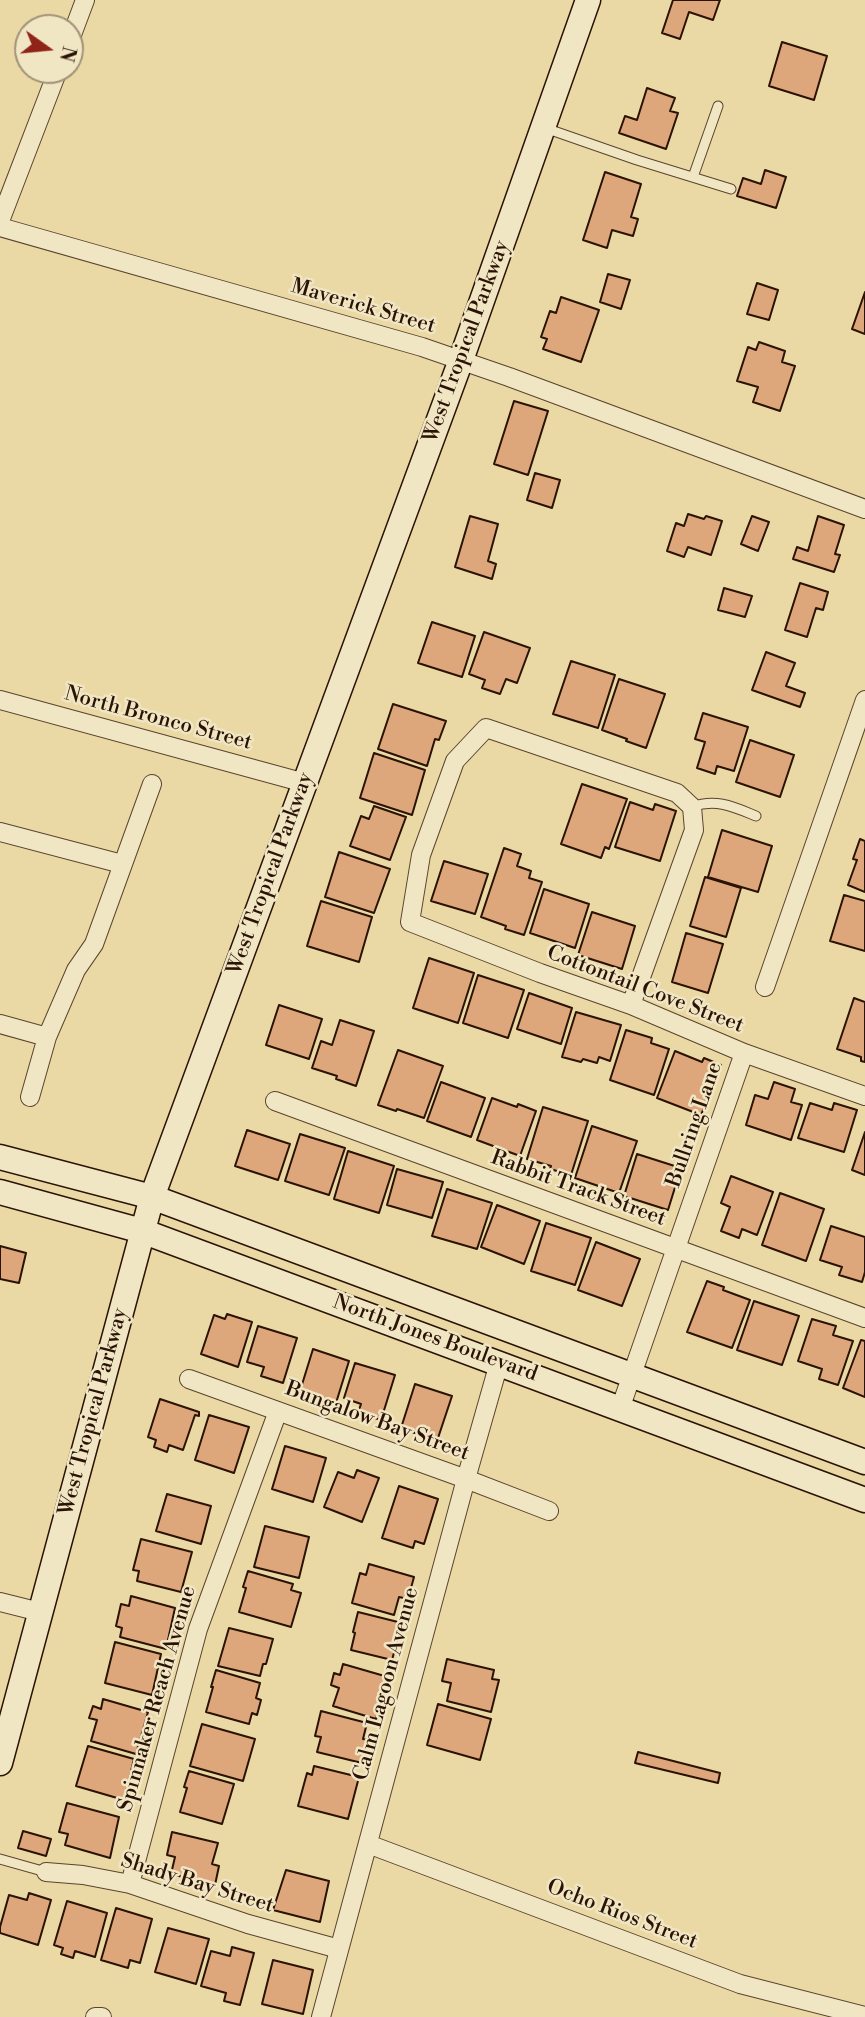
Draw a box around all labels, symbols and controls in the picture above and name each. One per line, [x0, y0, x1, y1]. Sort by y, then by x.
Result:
north arrow [14, 14, 84, 84]
text: N [54, 44, 81, 64]
street label: West Tropical Parkway [419, 237, 515, 447]
street label: Maverick Street [288, 274, 438, 340]
street label: North Bronco Street [62, 682, 254, 756]
street label: West Tropical Parkway [223, 769, 319, 979]
street label: Cottontail Cove Street [543, 941, 747, 1039]
street label: Bullring Lane [662, 1059, 728, 1191]
street label: Rabbit Track Street [487, 1146, 669, 1232]
street label: North Jones Boulevard [329, 1290, 541, 1388]
street label: West Tropical Parkway [54, 1306, 134, 1518]
street label: Bungalow Bay Street [282, 1377, 472, 1467]
street label: Spinnaker Reach Avenue [114, 1583, 202, 1815]
street label: Calm Lagoon Avenue [349, 1585, 425, 1783]
street label: Shady Bay Street [117, 1849, 277, 1919]
street label: Ocho Rios Street [543, 1875, 701, 1955]

